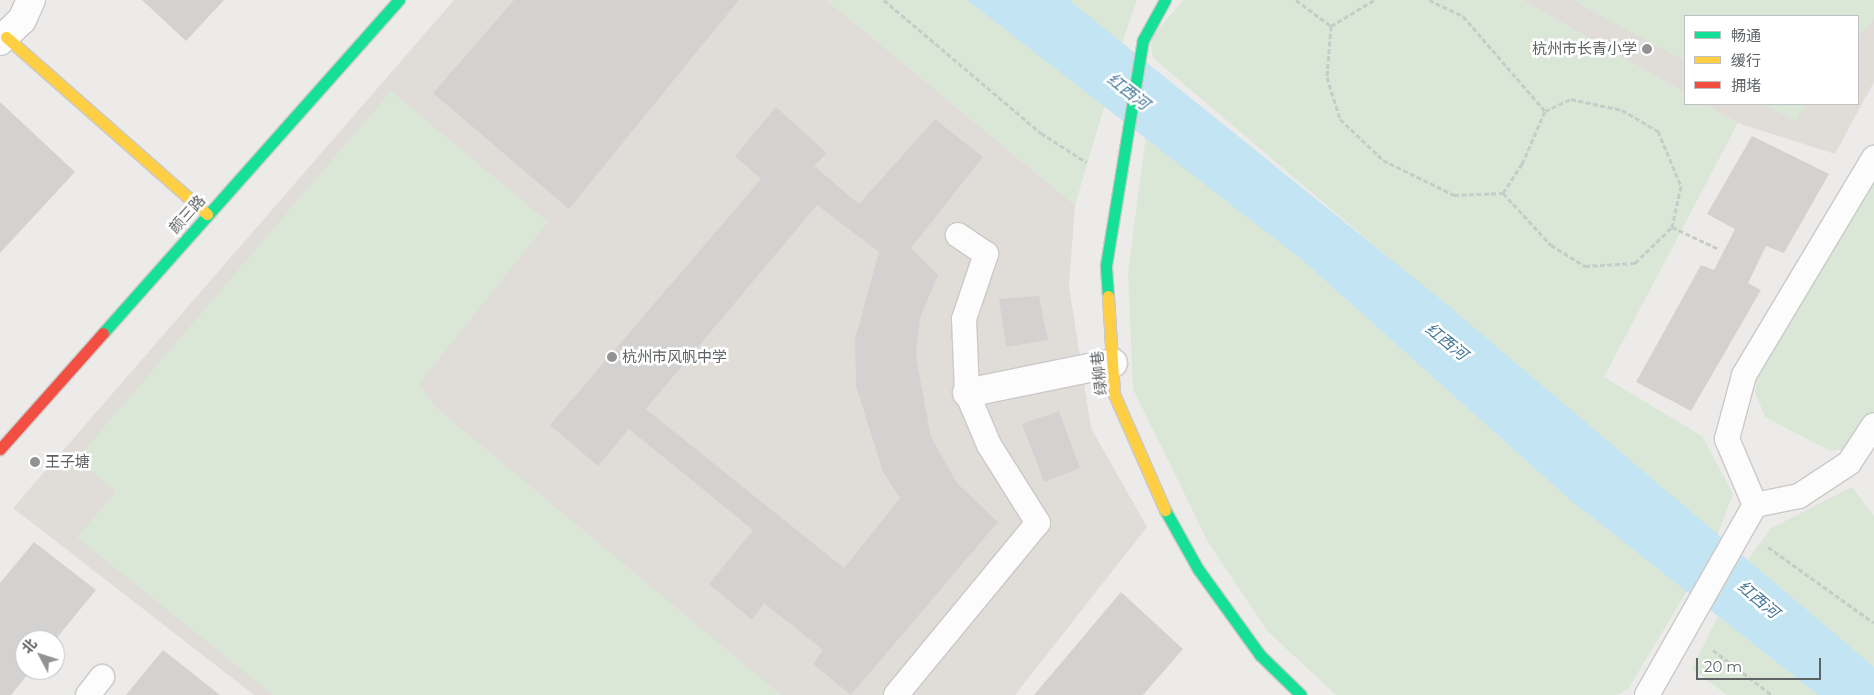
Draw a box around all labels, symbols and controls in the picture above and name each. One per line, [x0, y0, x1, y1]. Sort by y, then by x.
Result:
legend [1684, 15, 1859, 105]
text: 畅通 [1731, 26, 1761, 45]
place label: 杭州市长青小学 [1532, 40, 1637, 58]
marker: 杭州市长青小学 [1641, 43, 1653, 55]
text: 缓行 [1731, 51, 1761, 70]
water label: 红西河 [1103, 70, 1153, 114]
text: 拥堵 [1731, 76, 1761, 95]
street label: 颜三路 [165, 191, 209, 237]
water label: 红西河 [1421, 319, 1471, 365]
place label: 杭州市风帆中学 [622, 348, 727, 366]
street label: 绿柳巷 [1088, 350, 1110, 396]
marker: 杭州市风帆中学 [606, 351, 618, 363]
place label: 王子塘 [45, 453, 90, 471]
marker: 王子塘 [29, 456, 41, 468]
water label: 红西河 [1733, 577, 1783, 623]
north arrow [15, 630, 65, 680]
text: 北 [18, 635, 41, 657]
scale bar [1699, 648, 1824, 680]
text: 20 m [1704, 657, 1742, 676]

